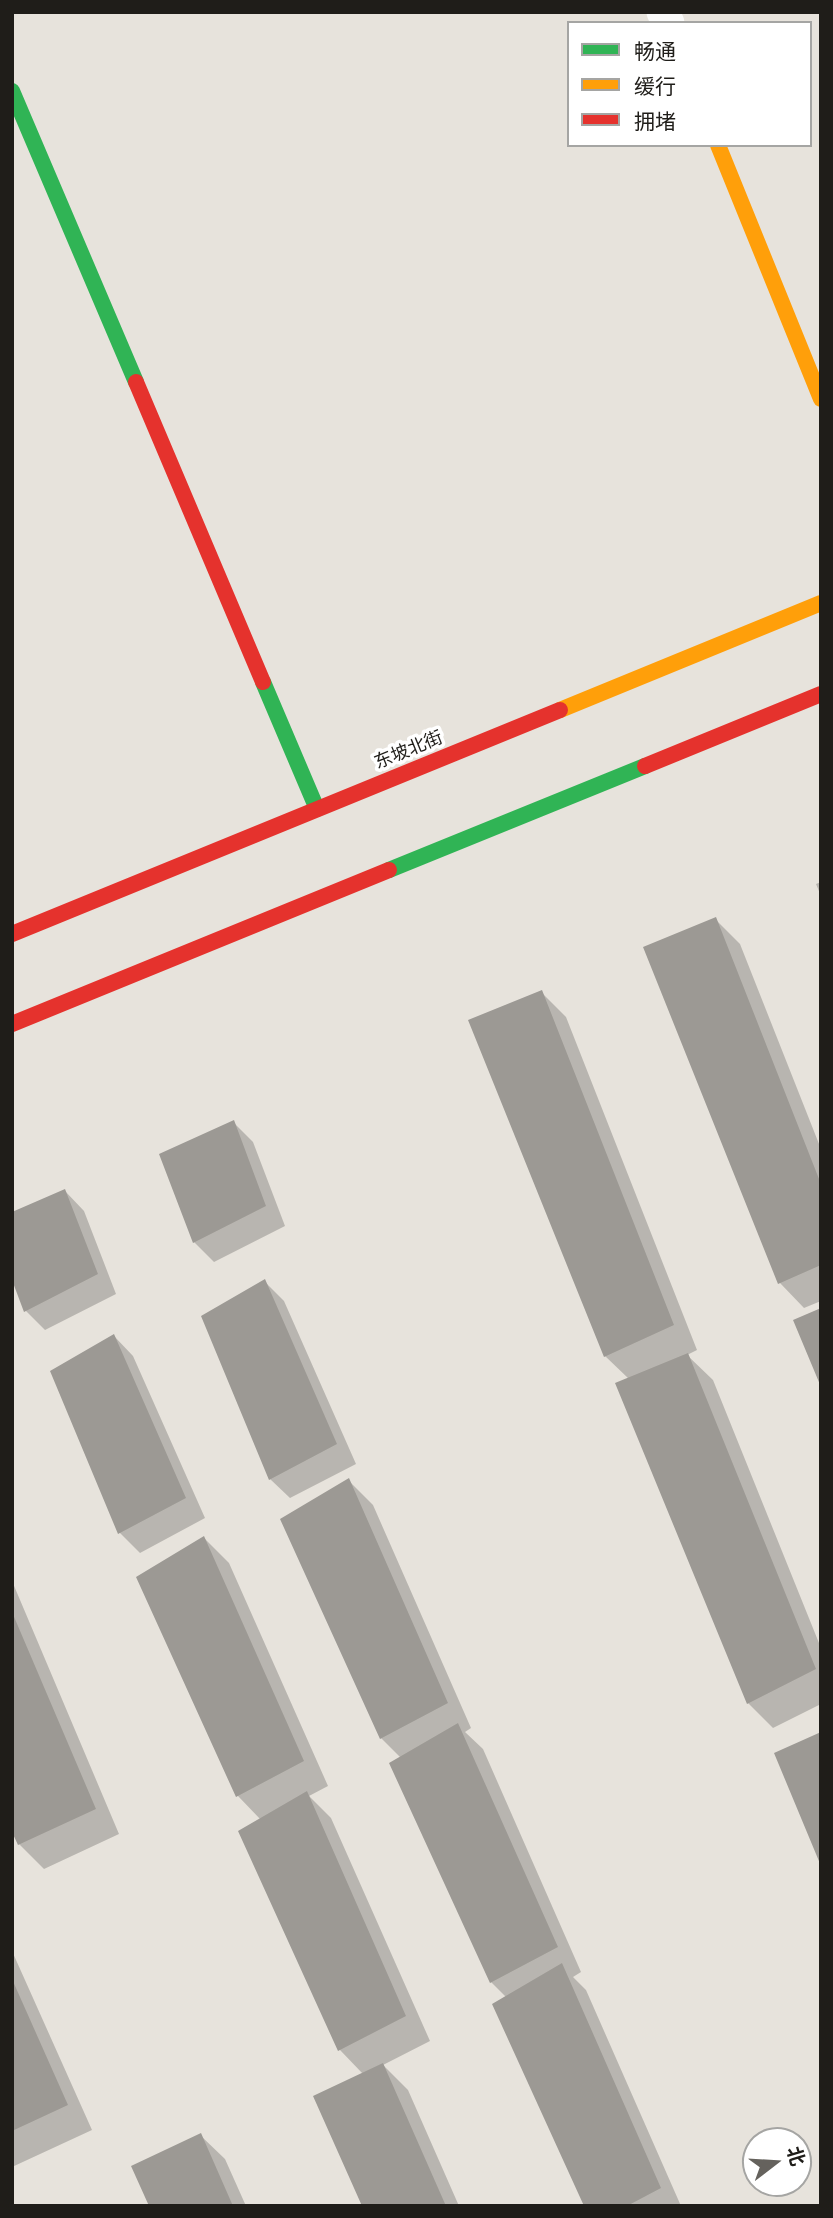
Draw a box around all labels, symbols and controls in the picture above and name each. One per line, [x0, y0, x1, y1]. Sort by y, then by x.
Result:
legend [567, 21, 812, 147]
text: 畅通 [634, 40, 676, 64]
text: 缓行 [634, 75, 676, 99]
text: 拥堵 [634, 110, 676, 134]
street label: 东坡北街 [372, 728, 446, 774]
north arrow [742, 2127, 812, 2197]
text: 北 [782, 2144, 809, 2169]

